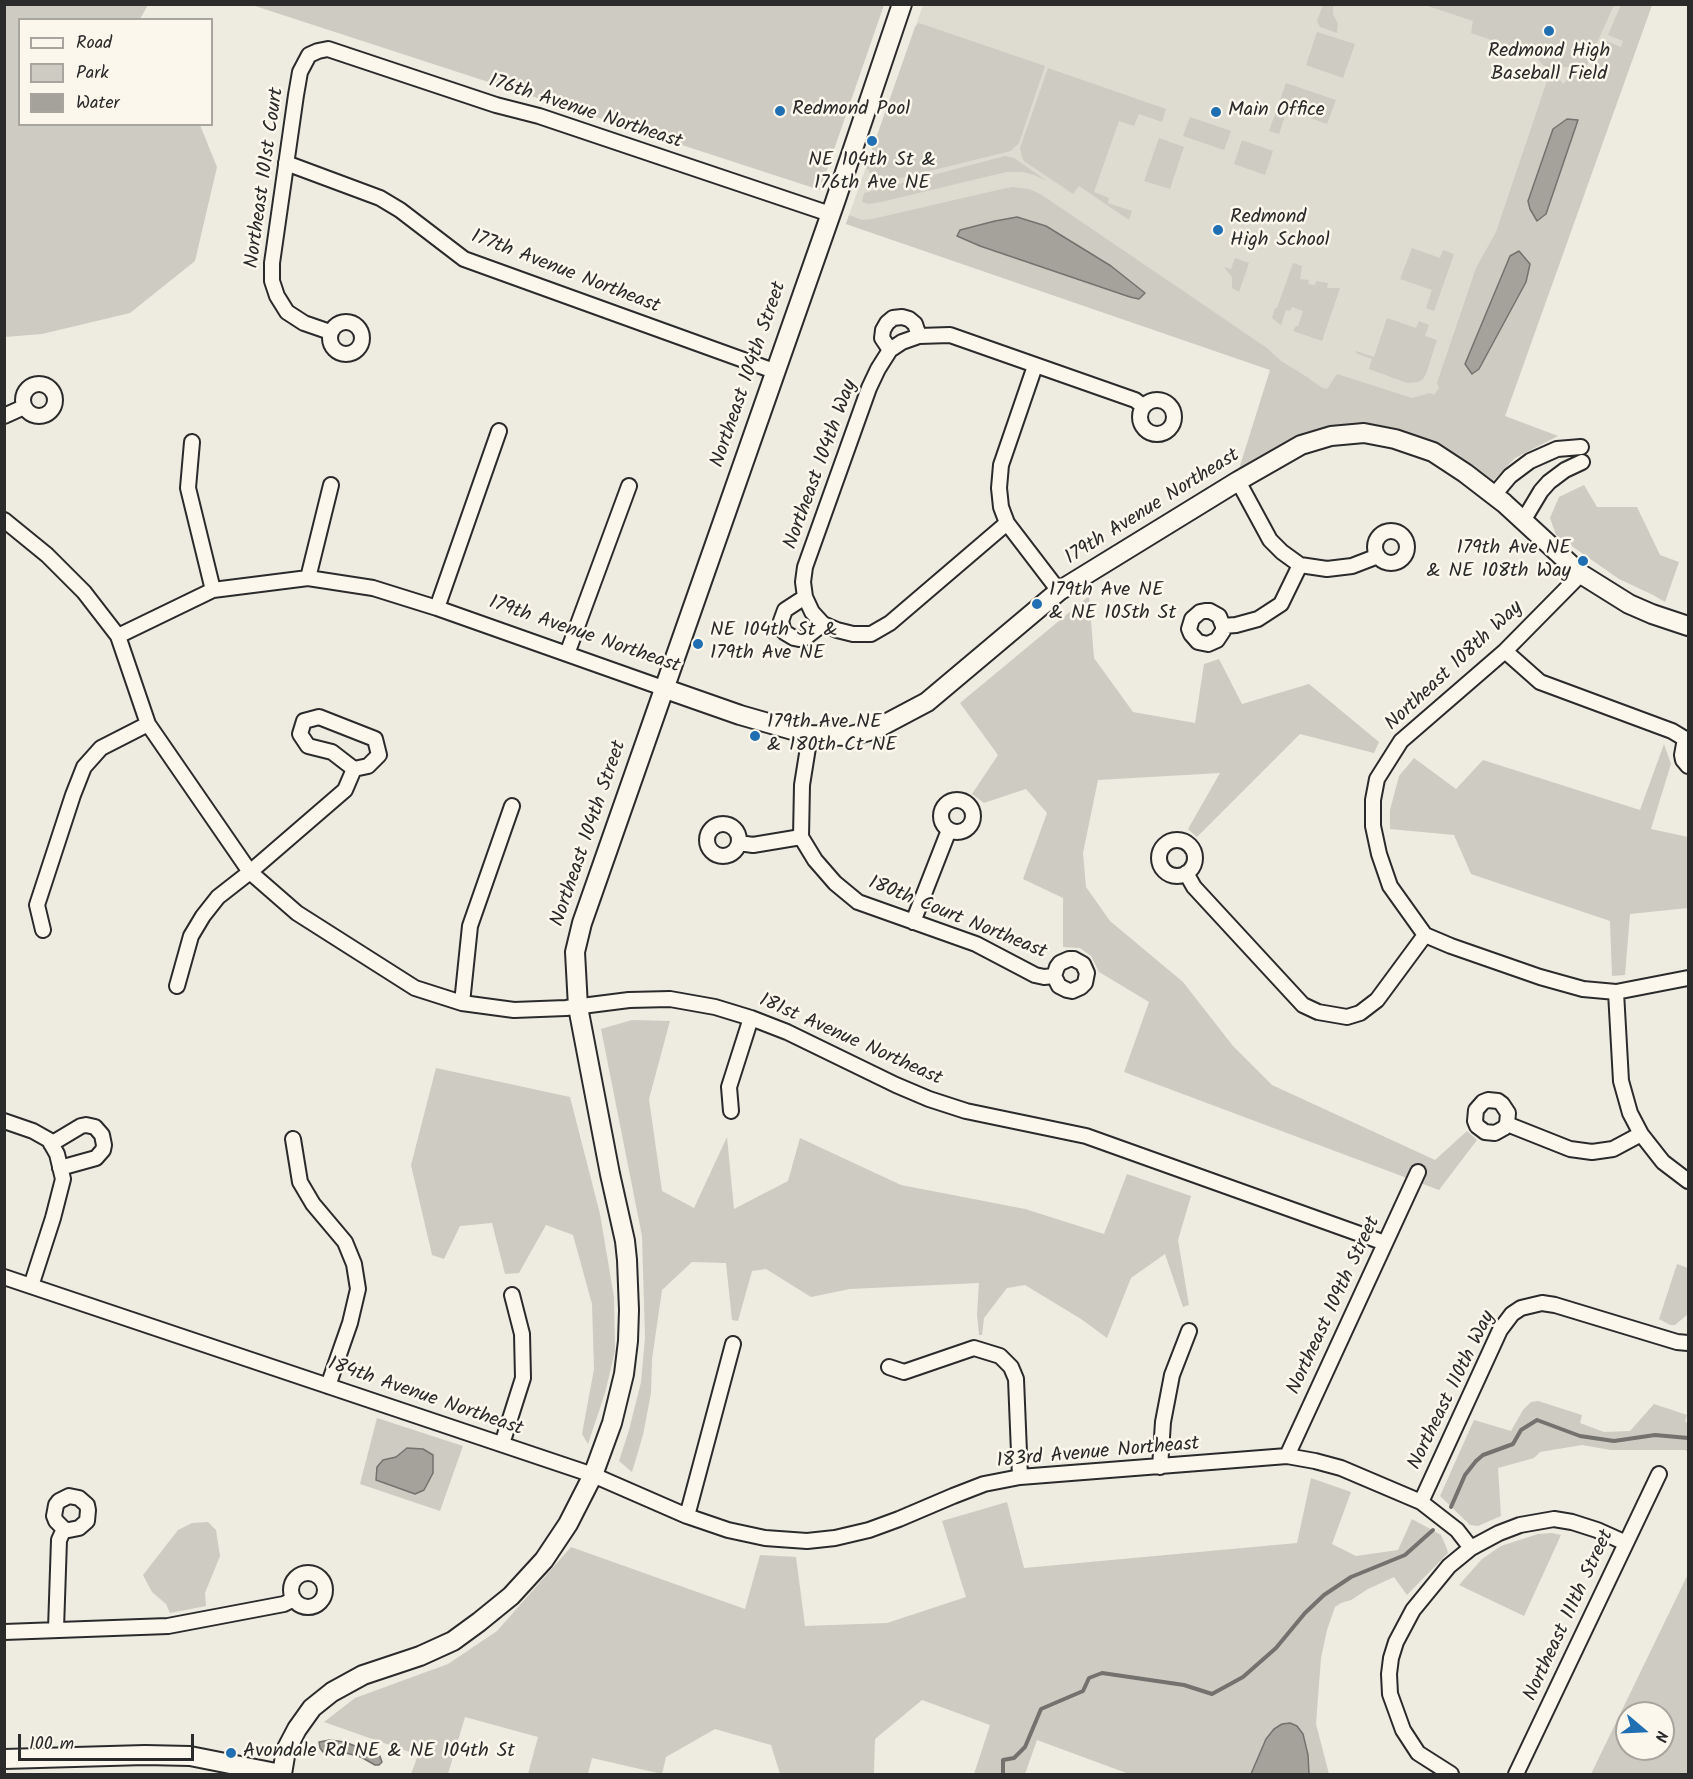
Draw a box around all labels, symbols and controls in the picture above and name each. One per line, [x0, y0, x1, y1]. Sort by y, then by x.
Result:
legend [18, 18, 213, 126]
marker: Redmond High Baseball Field [1542, 24, 1556, 38]
text: Road [76, 29, 112, 58]
place label: Redmond High Baseball Field [1488, 41, 1610, 88]
text: Park [76, 59, 109, 88]
street label: 176th Avenue Northeast [485, 70, 685, 156]
street label: Northeast 101st Court [241, 86, 291, 270]
text: Water [76, 89, 120, 118]
place label: Redmond Pool [792, 99, 910, 123]
place label: Main Office [1228, 100, 1325, 124]
marker: Redmond Pool [773, 104, 787, 118]
marker: Main Office [1209, 105, 1223, 119]
marker: NE 104th St & 176th Ave NE [865, 134, 879, 148]
place label: NE 104th St & 176th Ave NE [808, 150, 936, 197]
place label: Redmond High School [1230, 207, 1330, 254]
marker: Redmond High School [1211, 223, 1225, 237]
street label: 177th Avenue Northeast [467, 226, 663, 320]
street label: Northeast 104th Street [707, 279, 793, 471]
street label: Northeast 104th Way [780, 377, 864, 553]
street label: 179th Avenue Northeast [1061, 445, 1245, 571]
place label: 179th Ave NE & NE 108th Way [1426, 538, 1571, 585]
marker: 179th Ave NE & NE 108th Way [1576, 554, 1590, 568]
place label: 179th Ave NE & NE 105th St [1049, 580, 1176, 627]
street label: 179th Avenue Northeast [485, 592, 683, 680]
marker: 179th Ave NE & NE 105th St [1030, 597, 1044, 611]
street label: Northeast 108th Way [1381, 597, 1529, 737]
place label: NE 104th St & 179th Ave NE [710, 620, 837, 667]
marker: NE 104th St & 179th Ave NE [691, 637, 705, 651]
place label: 179th Ave NE & 180th Ct NE [767, 712, 897, 759]
marker: 179th Ave NE & 180th Ct NE [748, 729, 762, 743]
street label: Northeast 104th Street [547, 738, 633, 930]
street label: 180th Court Northeast [864, 872, 1050, 966]
street label: 181st Avenue Northeast [755, 990, 945, 1092]
street label: Northeast 109th Street [1283, 1213, 1387, 1399]
street label: Northeast 110th Way [1404, 1308, 1502, 1474]
street label: 184th Avenue Northeast [324, 1353, 526, 1443]
street label: 183rd Avenue Northeast [996, 1433, 1200, 1475]
street label: Northeast 111th Street [1520, 1526, 1620, 1706]
north arrow [1615, 1701, 1675, 1761]
scale bar [21, 1722, 196, 1760]
text: N [1647, 1728, 1674, 1745]
text: 100 m [29, 1730, 74, 1759]
place label: Avondale Rd NE & NE 104th St [243, 1741, 515, 1765]
marker: Avondale Rd NE & NE 104th St [224, 1746, 238, 1760]

